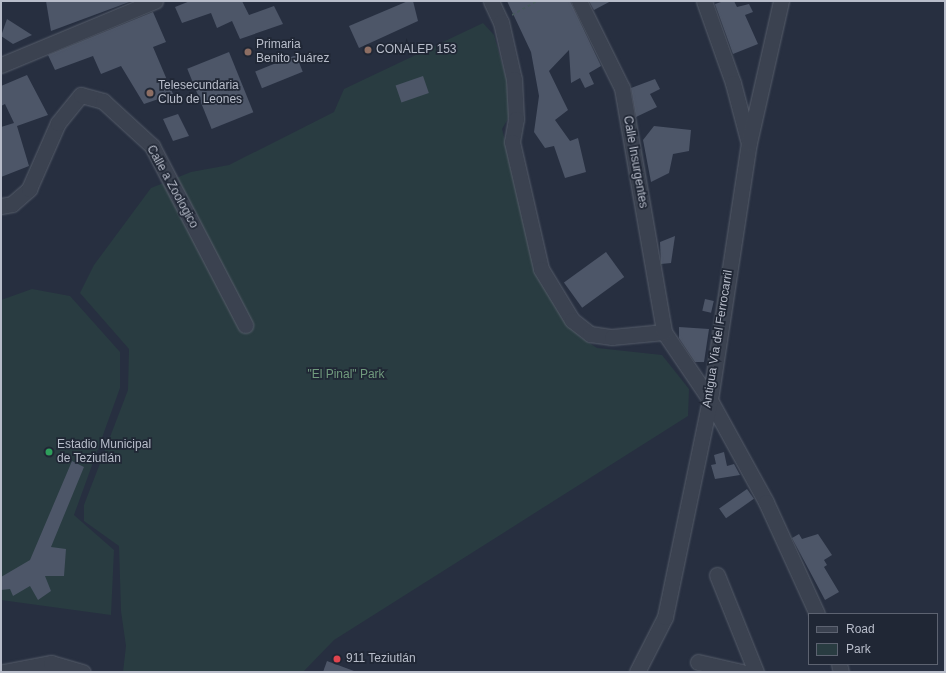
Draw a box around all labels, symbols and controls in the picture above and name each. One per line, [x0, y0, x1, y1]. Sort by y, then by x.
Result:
place label: Primaria Benito Juárez [256, 38, 329, 66]
place label: CONALEP 153 [376, 43, 457, 57]
marker: CONALEP 153 [363, 45, 373, 55]
marker: Primaria Benito Juárez [243, 47, 253, 57]
place label: Telesecundaria Club de Leones [158, 79, 242, 107]
marker: Telesecundaria Club de Leones [145, 88, 155, 98]
street label: Calle Insurgentes [620, 115, 650, 209]
street label: Calle a Zoologico [143, 143, 201, 231]
street label: Antigua Vía del Ferrocarril [700, 269, 736, 409]
park label: "El Pinal" Park [307, 368, 385, 382]
place label: Estadio Municipal de Teziutlán [57, 438, 151, 466]
marker: Estadio Municipal de Teziutlán [44, 447, 54, 457]
legend [808, 613, 938, 665]
text: Road [846, 622, 875, 636]
text: Park [846, 642, 871, 656]
place label: 911 Teziutlán [346, 652, 416, 666]
marker: 911 Teziutlán [331, 653, 343, 665]

